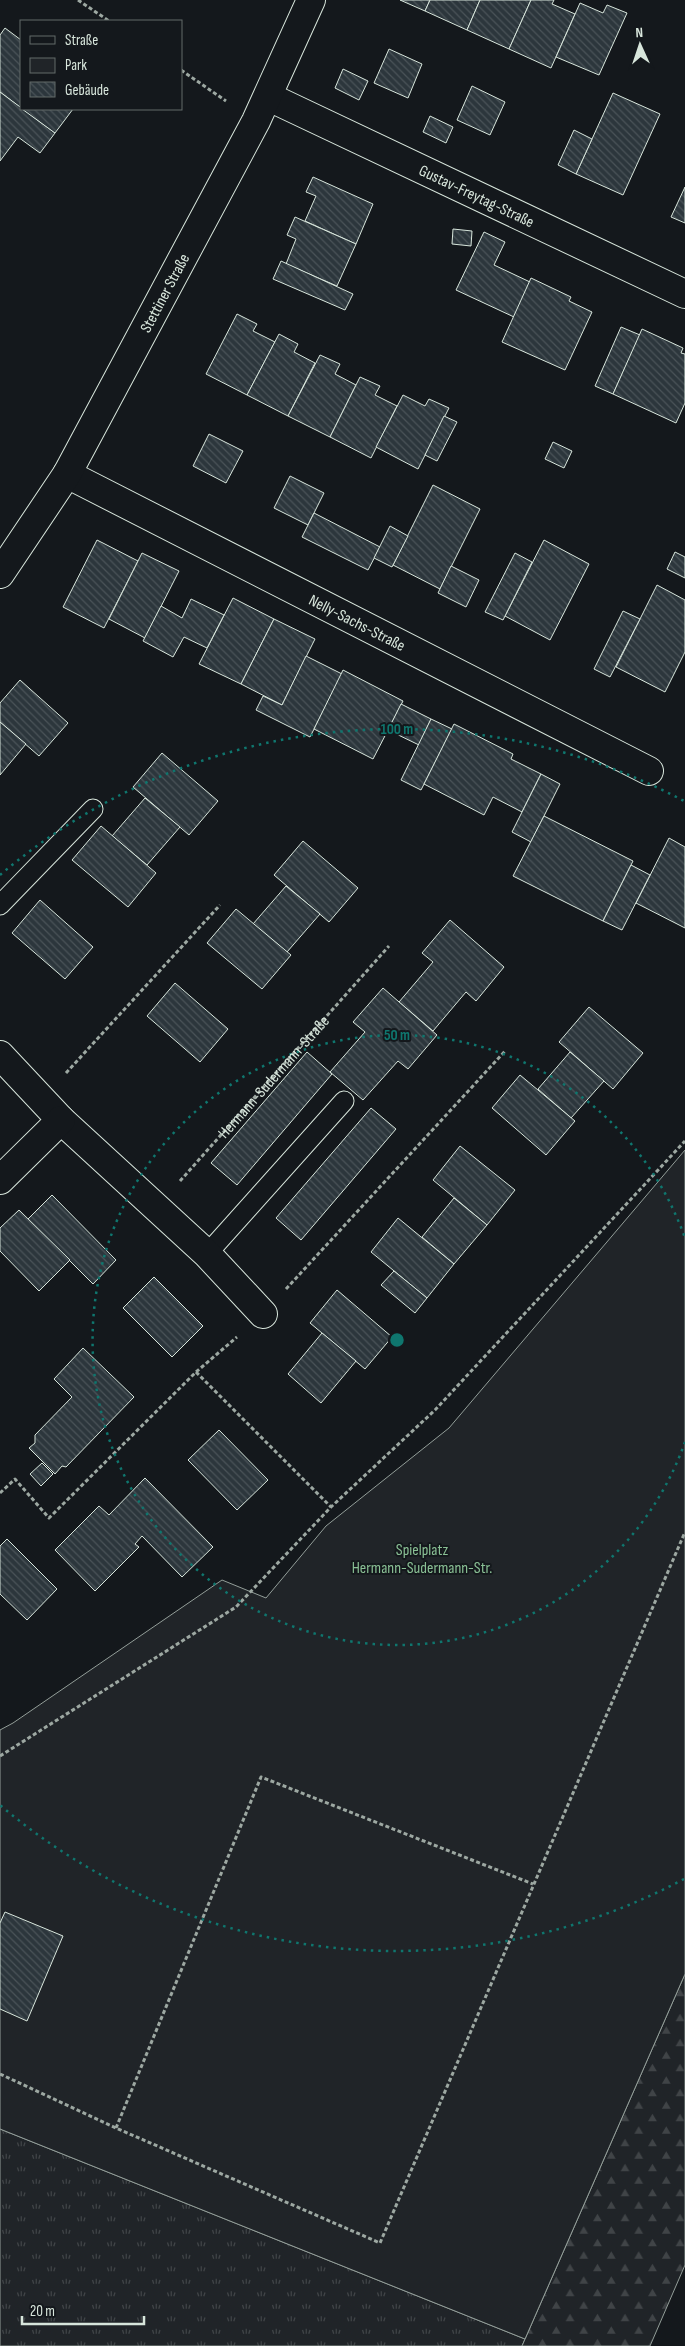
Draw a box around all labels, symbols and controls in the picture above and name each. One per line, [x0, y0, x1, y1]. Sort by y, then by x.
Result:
legend [20, 20, 182, 110]
north arrow [615, 20, 665, 70]
text: N [635, 24, 644, 41]
text: Straße [65, 31, 98, 50]
text: Park [65, 56, 87, 75]
text: Gebäude [65, 81, 109, 100]
street label: Gustav-Freytag-Straße [416, 161, 537, 232]
street label: Stettiner Straße [137, 251, 194, 336]
street label: Nelly-Sachs-Straße [305, 591, 408, 656]
text: 100 m [381, 720, 413, 739]
street label: Hermann-Sudermann-Straße [215, 1012, 334, 1143]
text: 50 m [384, 1026, 410, 1045]
centre of rings [388, 1331, 406, 1349]
park label: Spielplatz Hermann-Sudermann-Str. [352, 1541, 492, 1578]
scale bar [22, 2294, 145, 2326]
text: 20 m [30, 2302, 55, 2321]

